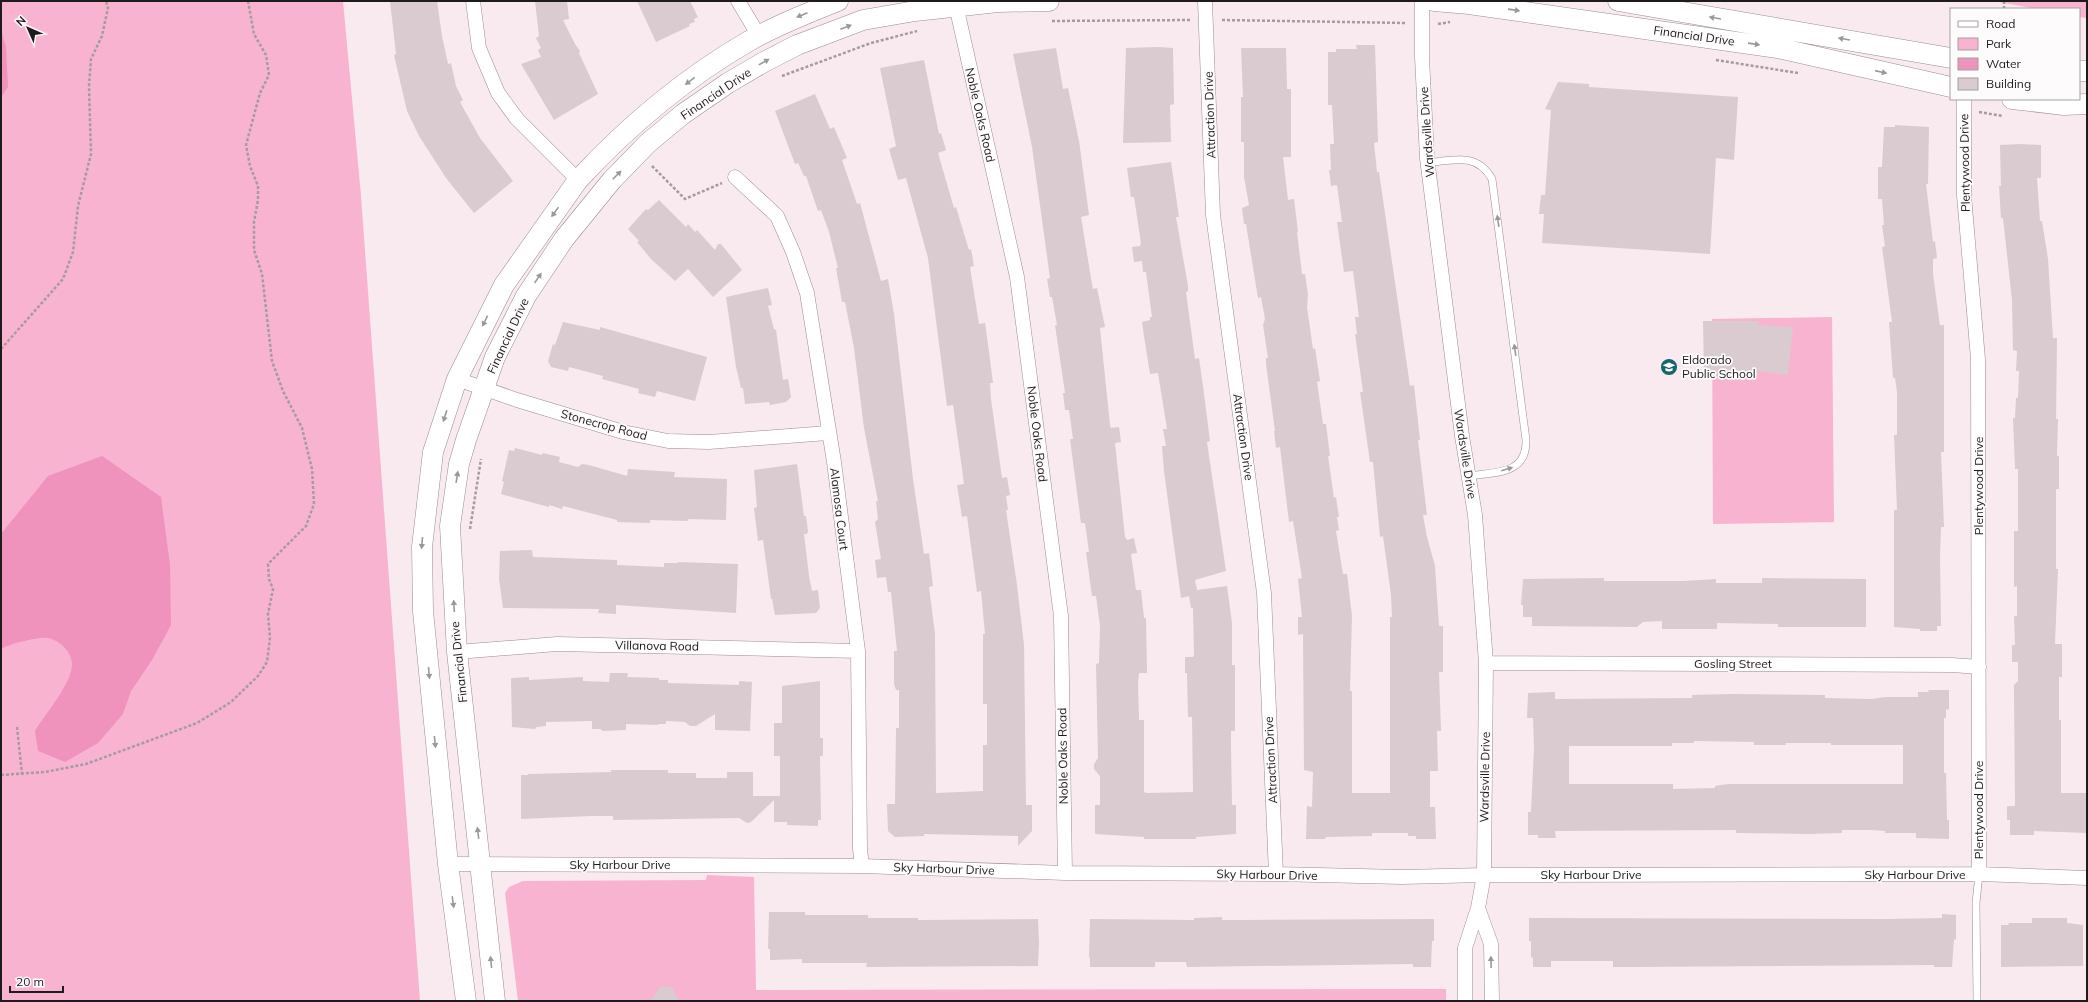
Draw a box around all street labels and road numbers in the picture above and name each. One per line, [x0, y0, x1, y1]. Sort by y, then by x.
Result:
street label: Financial Drive [1653, 22, 1736, 49]
street label: Financial Drive [678, 64, 754, 123]
street label: Noble Oaks Road [962, 66, 999, 164]
street label: Attraction Drive [1200, 71, 1219, 159]
street label: Wardsville Drive [1416, 86, 1437, 178]
street label: Plentywood Drive [1956, 114, 1973, 212]
street label: Financial Drive [483, 296, 532, 376]
street label: Noble Oaks Road [1024, 385, 1051, 483]
street label: Attraction Drive [1230, 393, 1257, 481]
street label: Stonecrop Road [559, 406, 649, 443]
street label: Wardsville Drive [1451, 408, 1480, 500]
street label: Plentywood Drive [1971, 437, 1986, 535]
street label: Alamosa Court [827, 467, 852, 551]
street label: Financial Drive [447, 621, 470, 704]
street label: Villanova Road [615, 637, 699, 654]
street label: Gosling Street [1694, 656, 1772, 671]
street label: Noble Oaks Road [1054, 708, 1071, 804]
street label: Attraction Drive [1261, 716, 1280, 804]
street label: Wardsville Drive [1476, 731, 1493, 822]
street label: Plentywood Drive [1971, 761, 1986, 859]
street label: Sky Harbour Drive [569, 857, 671, 872]
street label: Sky Harbour Drive [893, 859, 995, 878]
street label: Sky Harbour Drive [1216, 866, 1318, 883]
street label: Sky Harbour Drive [1540, 867, 1642, 882]
street label: Sky Harbour Drive [1864, 867, 1966, 882]

